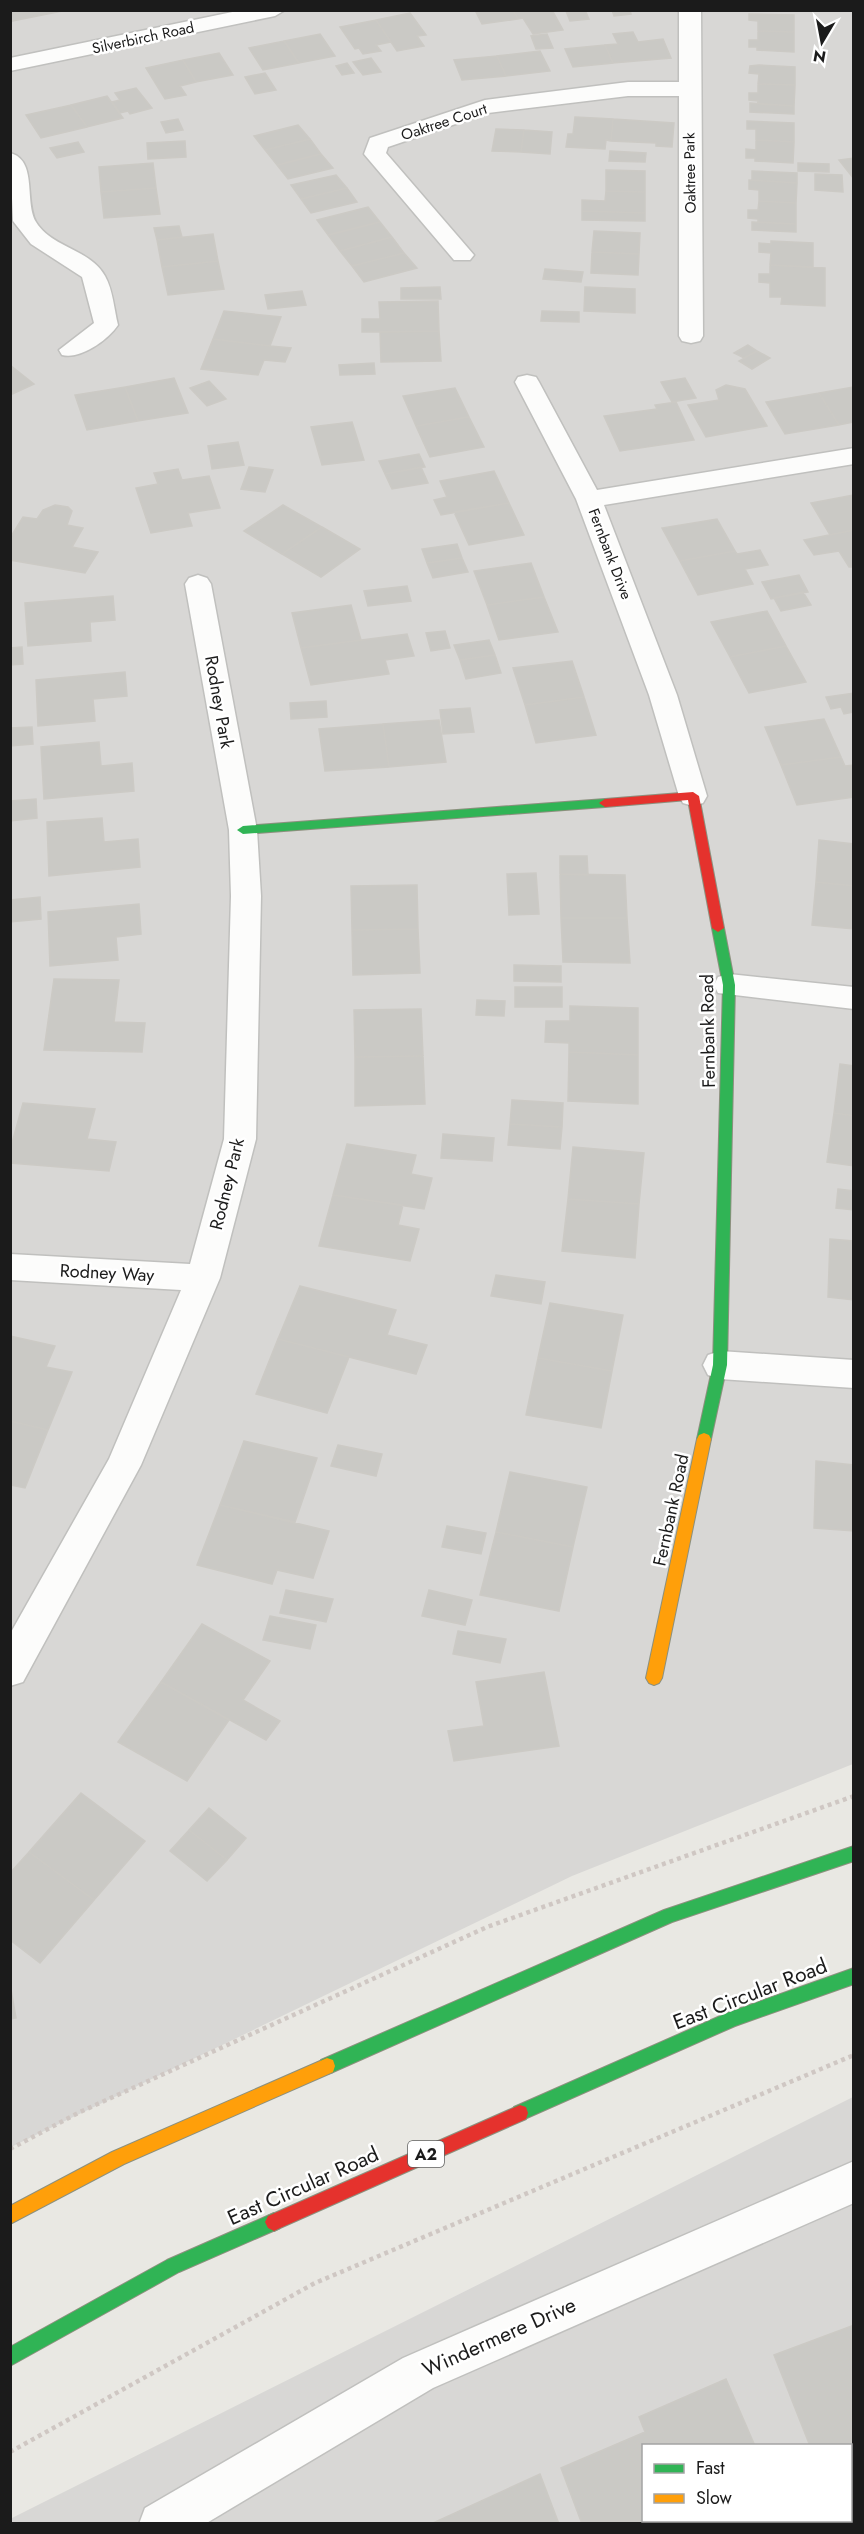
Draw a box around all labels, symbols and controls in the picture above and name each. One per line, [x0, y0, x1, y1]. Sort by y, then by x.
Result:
north arrow [792, 12, 852, 72]
street label: Silverbirch Road [90, 16, 196, 60]
text: N [811, 44, 828, 69]
street label: Oaktree Court [398, 98, 490, 146]
street label: Oaktree Park [678, 132, 702, 214]
street label: Fernbank Drive [583, 505, 638, 603]
street label: Rodney Park [198, 653, 240, 751]
street label: Fernbank Road [694, 974, 722, 1088]
street label: Rodney Park [203, 1135, 251, 1233]
street label: Rodney Way [59, 1258, 155, 1288]
street label: Fernbank Road [646, 1452, 696, 1568]
street label: East Circular Road [669, 1951, 831, 2037]
street label: East Circular Road [222, 2139, 384, 2233]
road number: A2 [408, 2141, 444, 2167]
street label: Windermere Drive [417, 2290, 581, 2384]
legend [642, 2444, 852, 2522]
text: Fast [696, 2455, 725, 2481]
text: Slow [696, 2485, 733, 2511]

